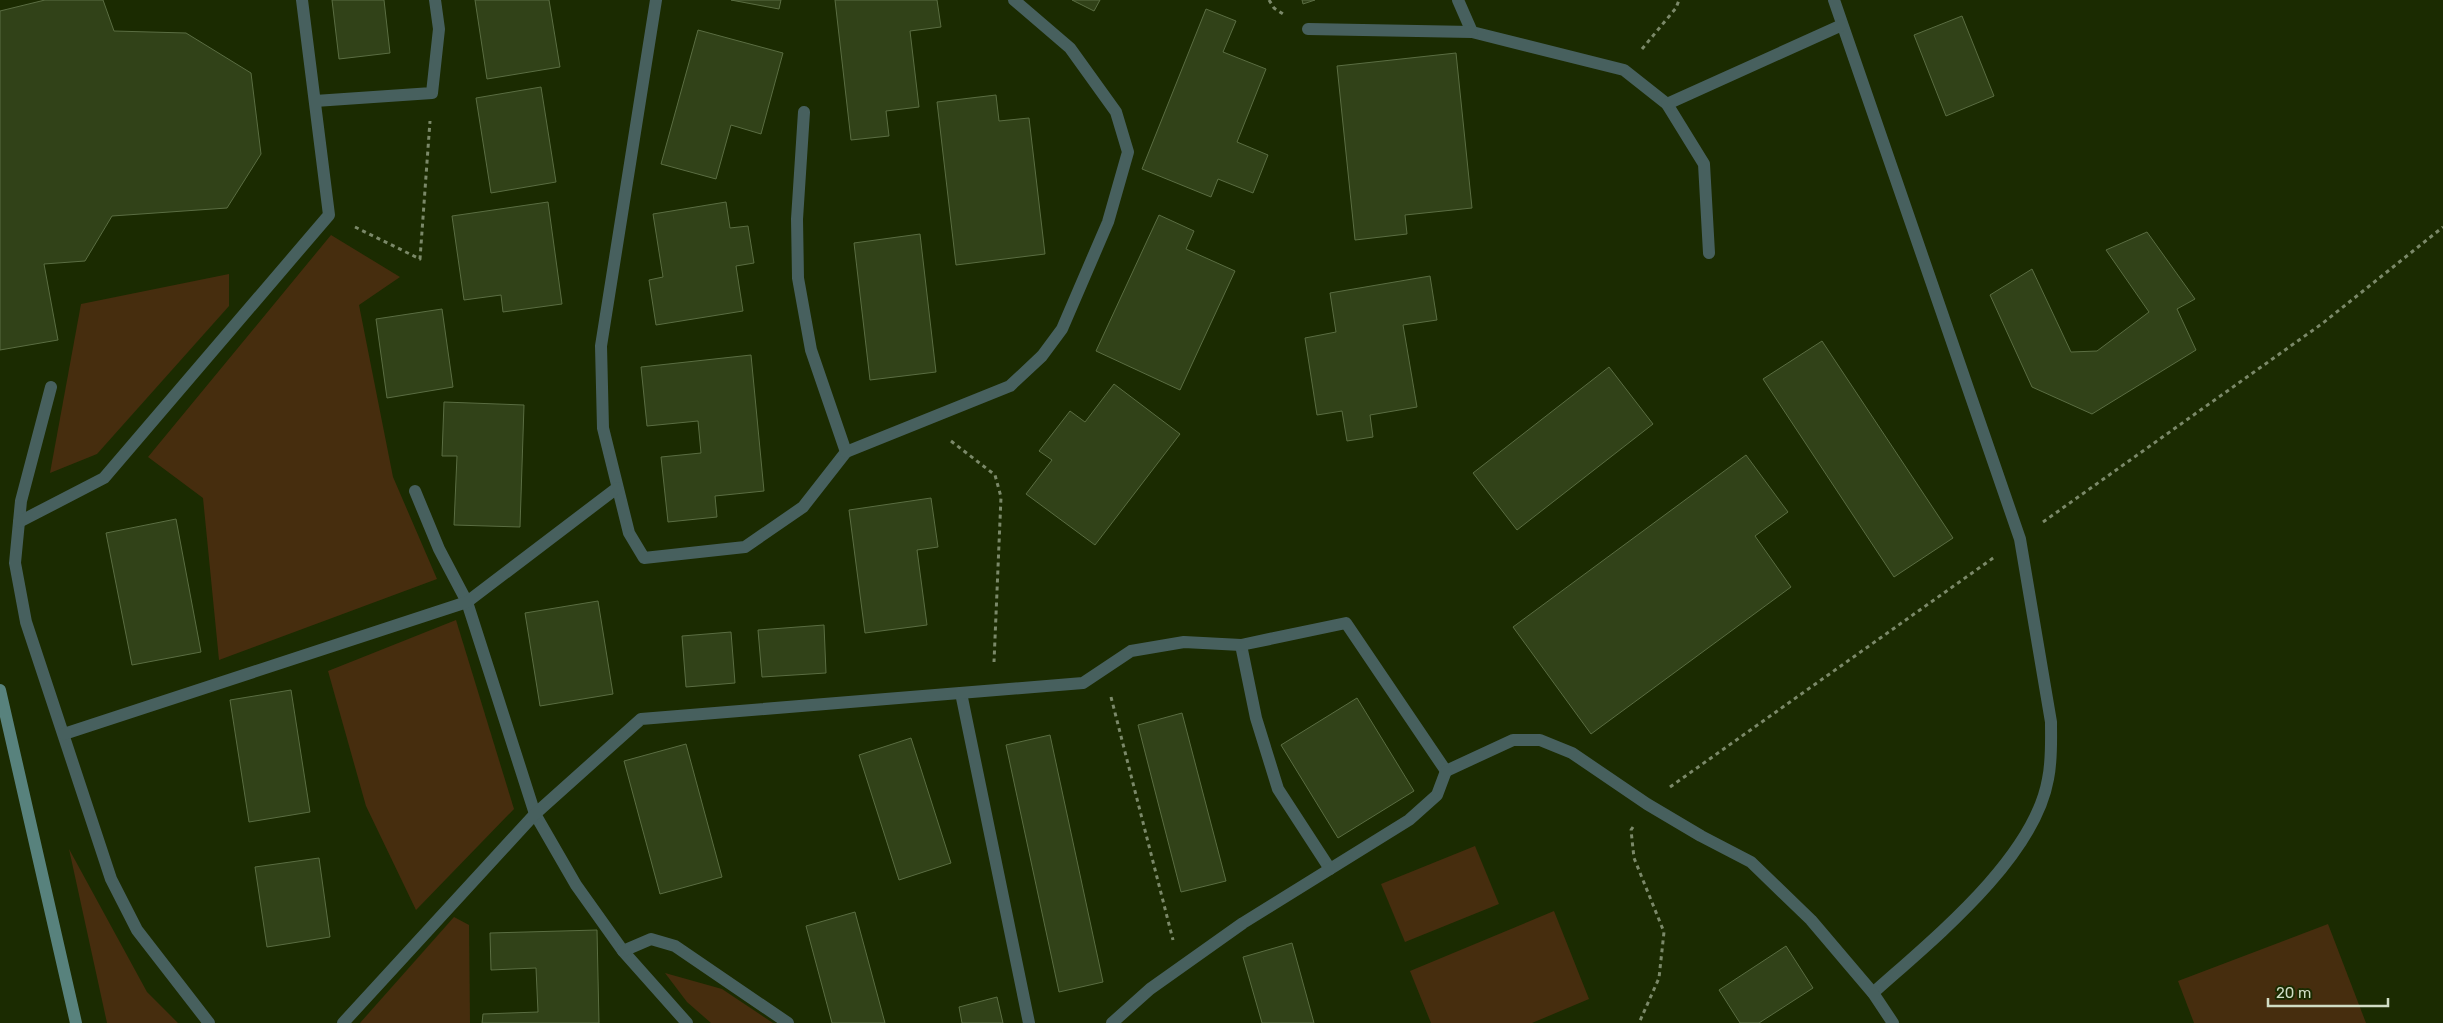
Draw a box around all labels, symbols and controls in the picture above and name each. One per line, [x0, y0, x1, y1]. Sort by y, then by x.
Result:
scale bar [2268, 976, 2388, 1008]
text: 20 m [2276, 984, 2311, 1002]

